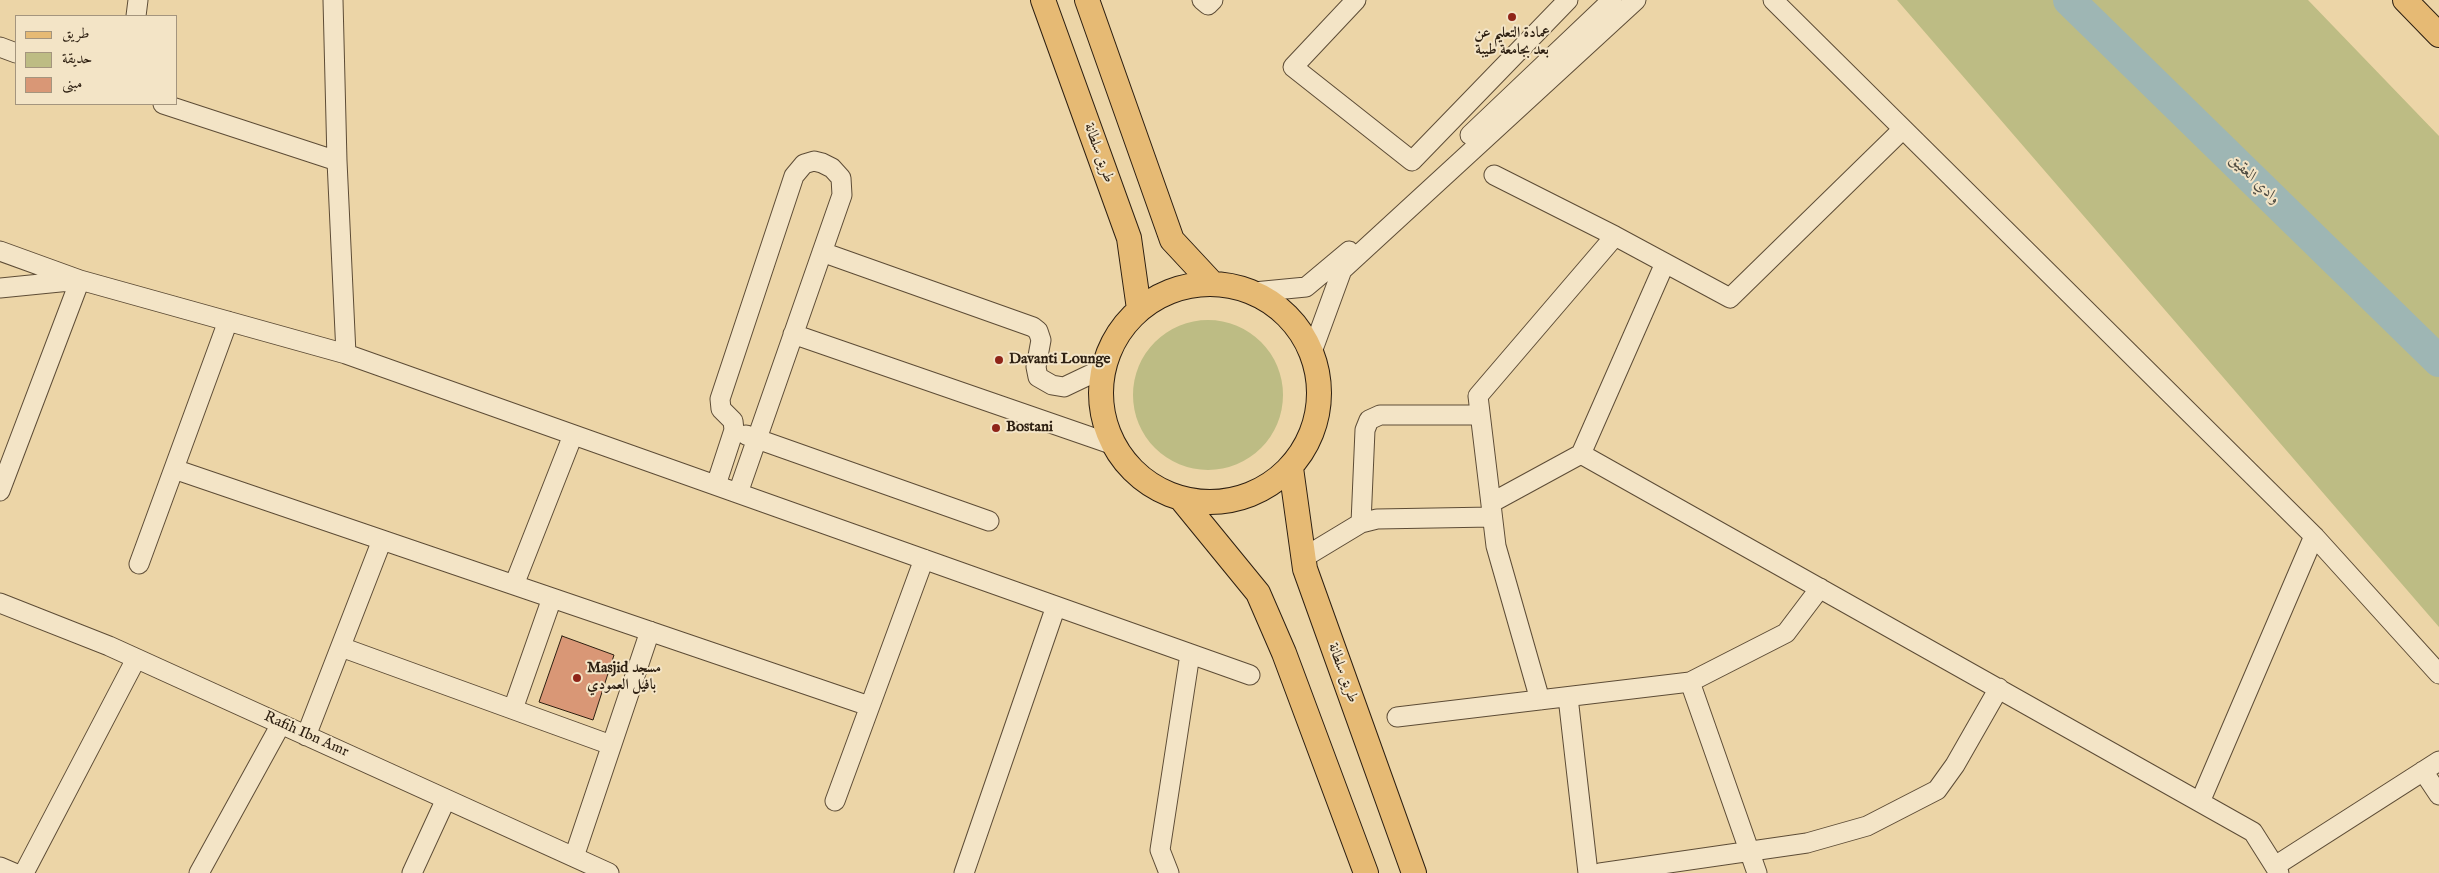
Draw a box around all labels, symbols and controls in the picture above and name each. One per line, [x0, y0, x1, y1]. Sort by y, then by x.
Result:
marker: عمادة التعليم عن بعد بجامعة طيبة [1506, 11, 1518, 23]
legend [15, 15, 178, 105]
text: طريق [62, 24, 89, 43]
place label: عمادة التعليم عن بعد بجامعة طيبة [1474, 25, 1550, 60]
text: حديقة [62, 49, 92, 68]
text: مبنى [62, 74, 82, 93]
street label: طريق سلطانة [1079, 121, 1117, 185]
water label: وادي العقيق [2224, 151, 2284, 209]
place label: Davanti Lounge [1009, 351, 1110, 369]
marker: Davanti Lounge [993, 354, 1005, 366]
place label: Bostani [1006, 419, 1053, 437]
marker: Bostani [990, 422, 1002, 434]
street label: طريق سلطانة [1323, 641, 1361, 705]
place label: Masjid مسجد بافيل العمودي [587, 660, 661, 695]
marker: Masjid مسجد بافيل العمودي [571, 672, 583, 684]
street label: Rafih Ibn Amr [261, 708, 351, 762]

